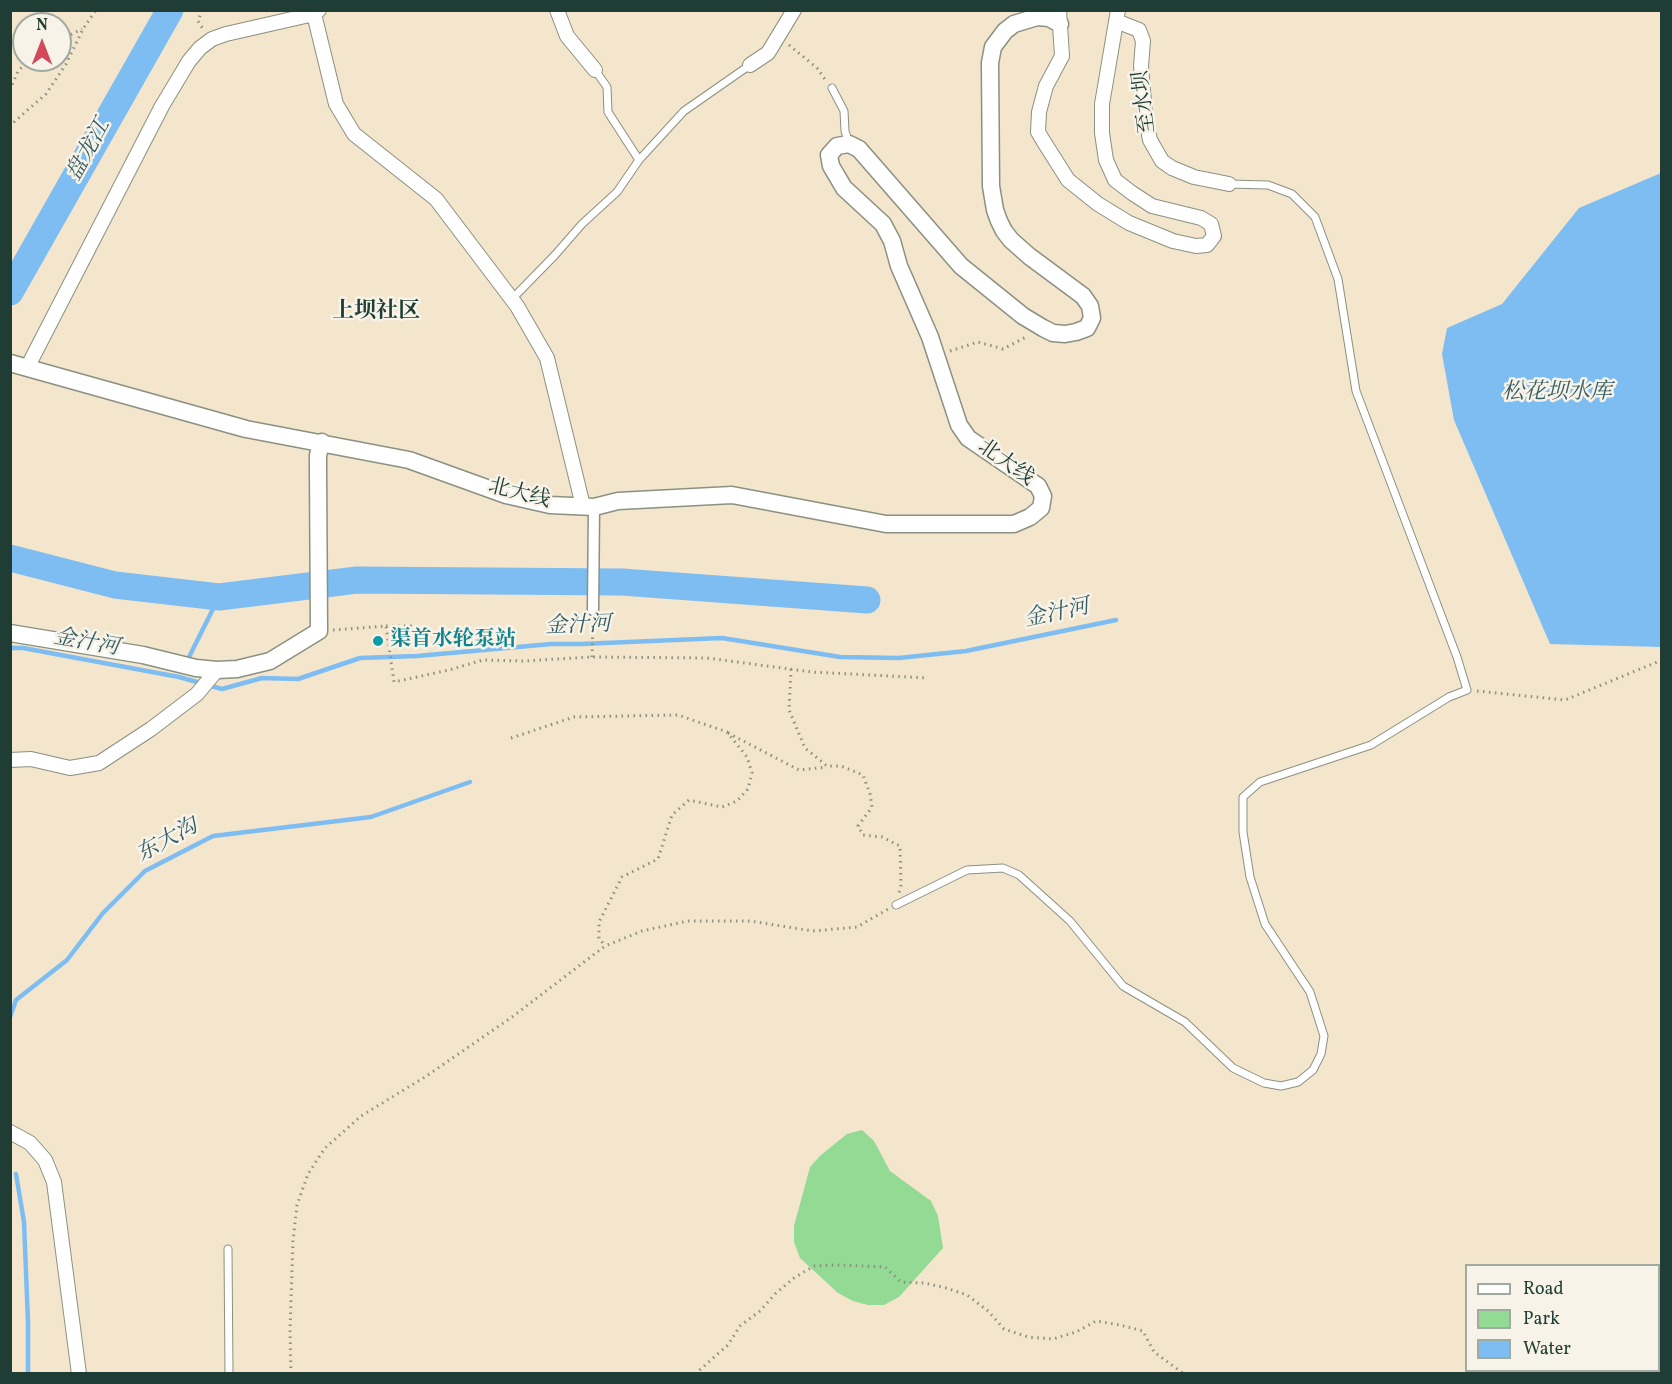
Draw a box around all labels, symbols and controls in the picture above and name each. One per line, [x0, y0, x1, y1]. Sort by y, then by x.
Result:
north arrow [12, 12, 72, 72]
text: N [36, 15, 48, 37]
street label: 至水坝 [1130, 69, 1162, 135]
water label: 盘龙江 [62, 116, 118, 186]
district label: 上坝社区 [332, 300, 420, 326]
water label: 松花坝水库 [1502, 381, 1612, 407]
street label: 北大线 [972, 436, 1038, 492]
street label: 北大线 [485, 475, 553, 515]
water label: 金汁河 [1022, 595, 1092, 635]
water label: 金汁河 [545, 613, 611, 641]
water label: 金汁河 [51, 625, 121, 663]
place label: 渠首水轮泵站 [390, 628, 516, 654]
marker: 渠首水轮泵站 [371, 634, 385, 648]
water label: 东大沟 [133, 814, 203, 870]
legend [1465, 1264, 1660, 1372]
text: Road [1523, 1277, 1564, 1302]
text: Park [1523, 1307, 1560, 1332]
text: Water [1523, 1337, 1571, 1362]

